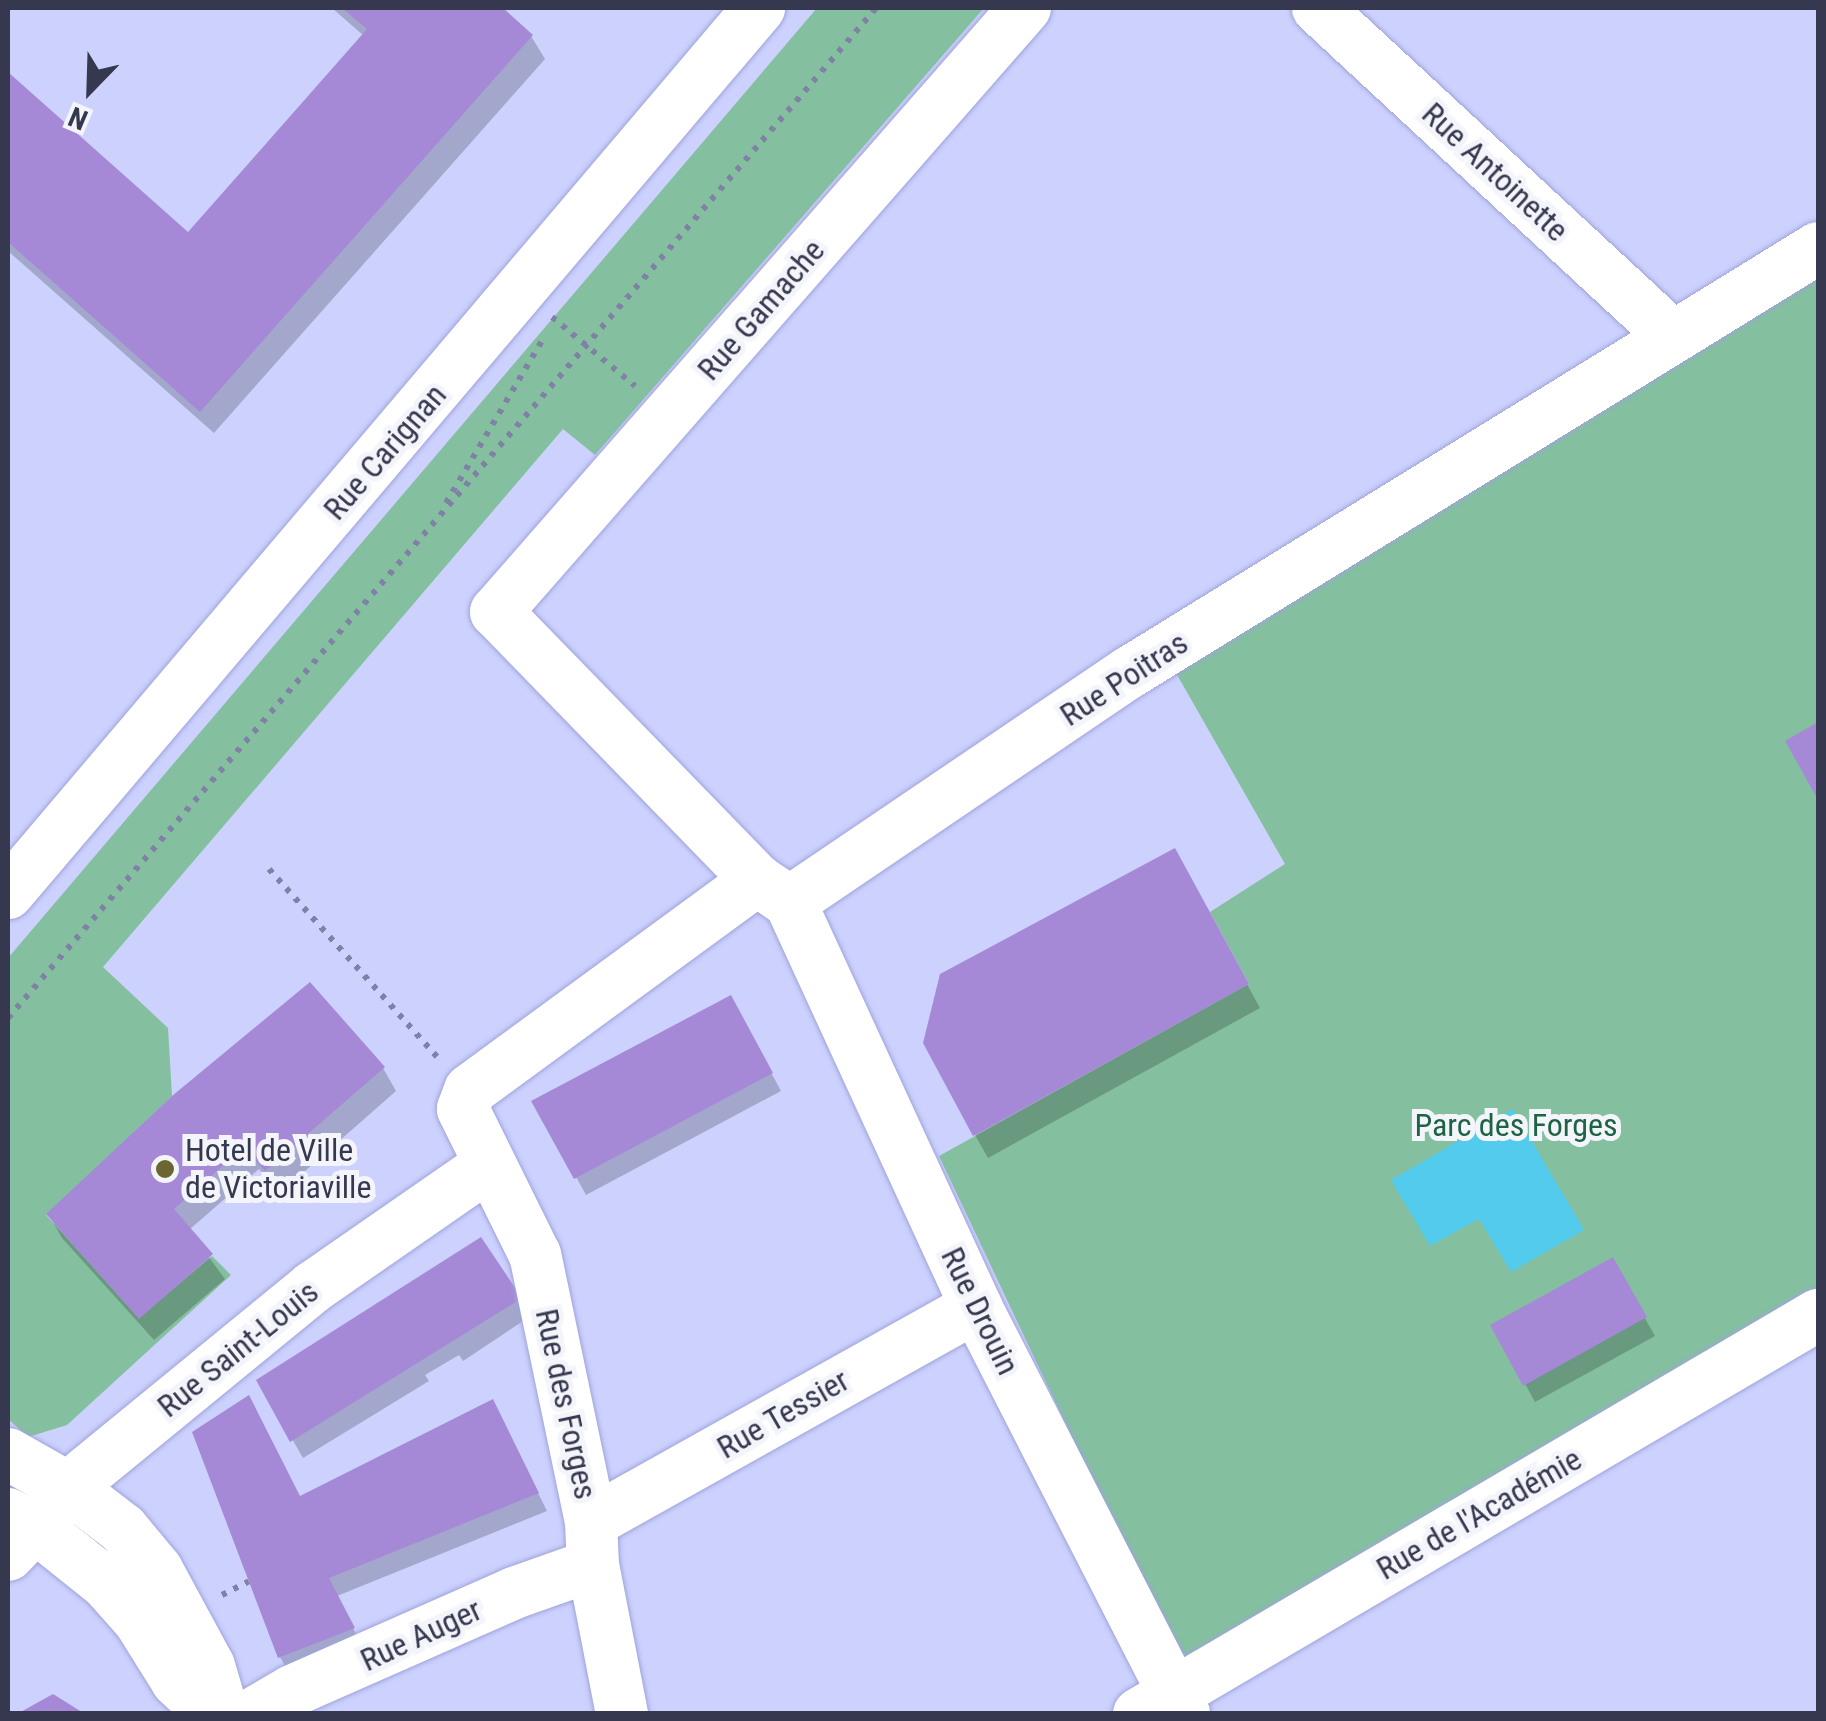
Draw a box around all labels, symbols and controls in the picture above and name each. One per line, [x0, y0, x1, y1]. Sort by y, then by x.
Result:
north arrow [40, 40, 140, 140]
street label: Rue Antoinette [1414, 95, 1576, 249]
text: N [64, 100, 92, 137]
street label: Rue Gamache [690, 232, 832, 388]
street label: Rue Carignan [316, 376, 454, 528]
street label: Rue Poitras [1053, 624, 1195, 734]
park label: Parc des Forges [1414, 1106, 1618, 1144]
place label: Hotel de Ville de Victoriaville [185, 1132, 371, 1207]
marker: Hotel de Ville de Victoriaville [154, 1158, 176, 1180]
street label: Rue Drouin [933, 1241, 1027, 1381]
street label: Rue Saint-Louis [150, 1273, 326, 1425]
street label: Rue des Forges [527, 1305, 605, 1503]
street label: Rue Tessier [710, 1361, 856, 1467]
street label: Rue de l'Académie [1370, 1440, 1588, 1588]
street label: Rue Auger [354, 1590, 488, 1680]

